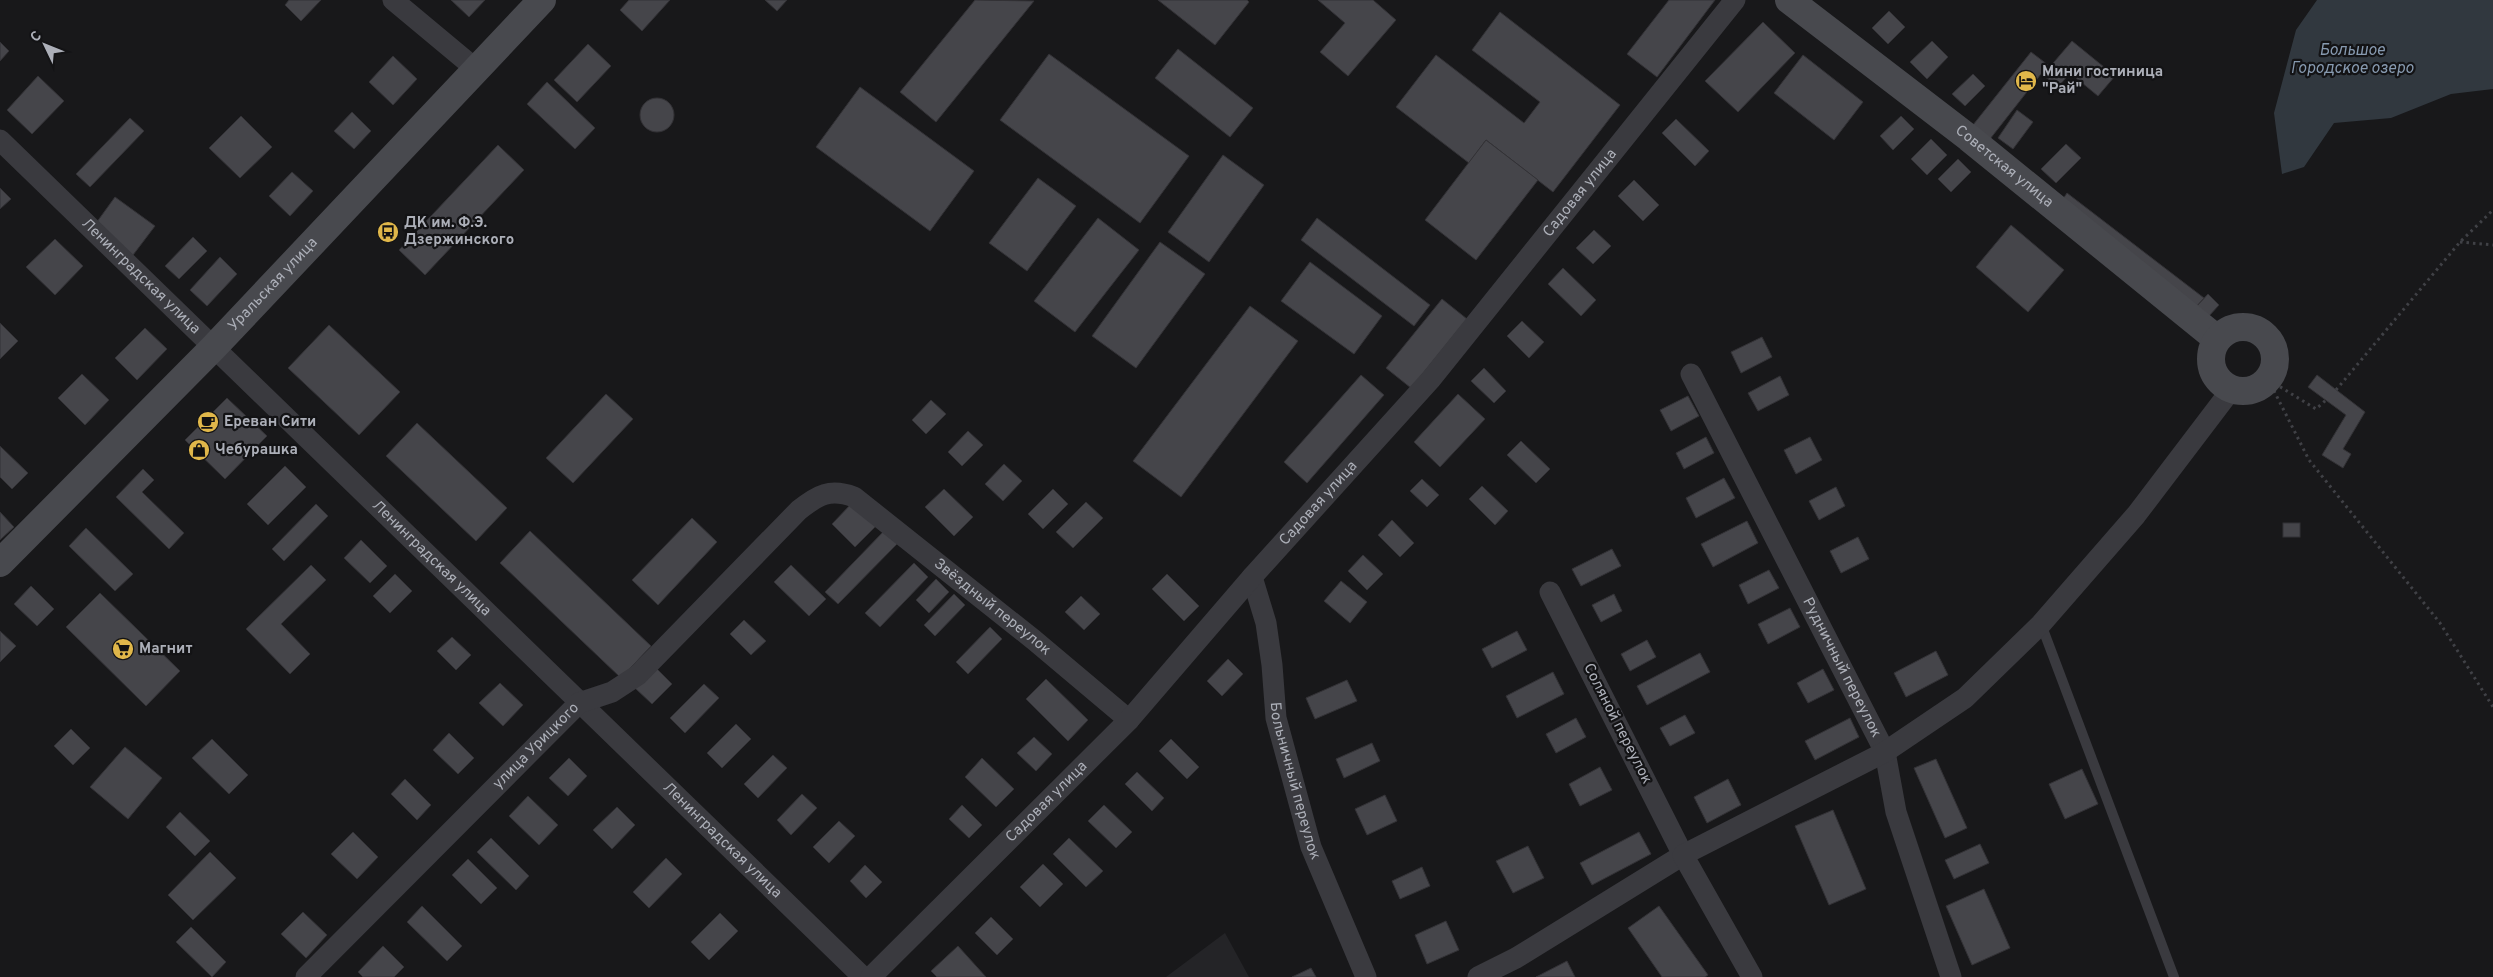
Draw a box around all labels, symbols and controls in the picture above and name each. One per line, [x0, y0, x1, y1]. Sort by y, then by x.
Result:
north arrow [20, 20, 70, 70]
text: С [27, 28, 46, 46]
water label: Большое Городское озеро [2290, 41, 2414, 79]
place label: Мини гостиница "Рай" [2042, 63, 2163, 99]
hotel icon: Мини гостиница "Рай" [2014, 69, 2038, 93]
street label: Советская улица [1951, 121, 2057, 212]
street label: Садовая улица [1539, 145, 1621, 241]
street label: Ленинградская улица [77, 214, 204, 339]
place label: ДК им. Ф.Э. Дзержинского [404, 214, 514, 250]
bus stop icon: ДК им. Ф.Э. Дзержинского [376, 220, 400, 244]
street label: Уральская улица [224, 234, 322, 336]
cafe icon: Ереван Сити [196, 410, 220, 434]
place label: Ереван Сити [224, 413, 316, 432]
shop icon: Чебурашка [187, 438, 211, 462]
place label: Чебурашка [215, 441, 298, 460]
street label: Садовая улица [1275, 457, 1362, 550]
street label: Ленинградская улица [368, 496, 495, 621]
street label: Звёздный переулок [930, 554, 1055, 660]
street label: Рудничный переулок [1798, 594, 1886, 741]
supermarket icon: Магнит [111, 637, 135, 661]
place label: Магнит [139, 640, 192, 659]
street label: Соляной переулок [1578, 660, 1656, 788]
street label: улица Урицкого [489, 699, 583, 793]
street label: Больничный переулок [1265, 701, 1325, 863]
street label: Садовая улица [1002, 757, 1092, 847]
street label: Ленинградская улица [659, 778, 786, 903]

